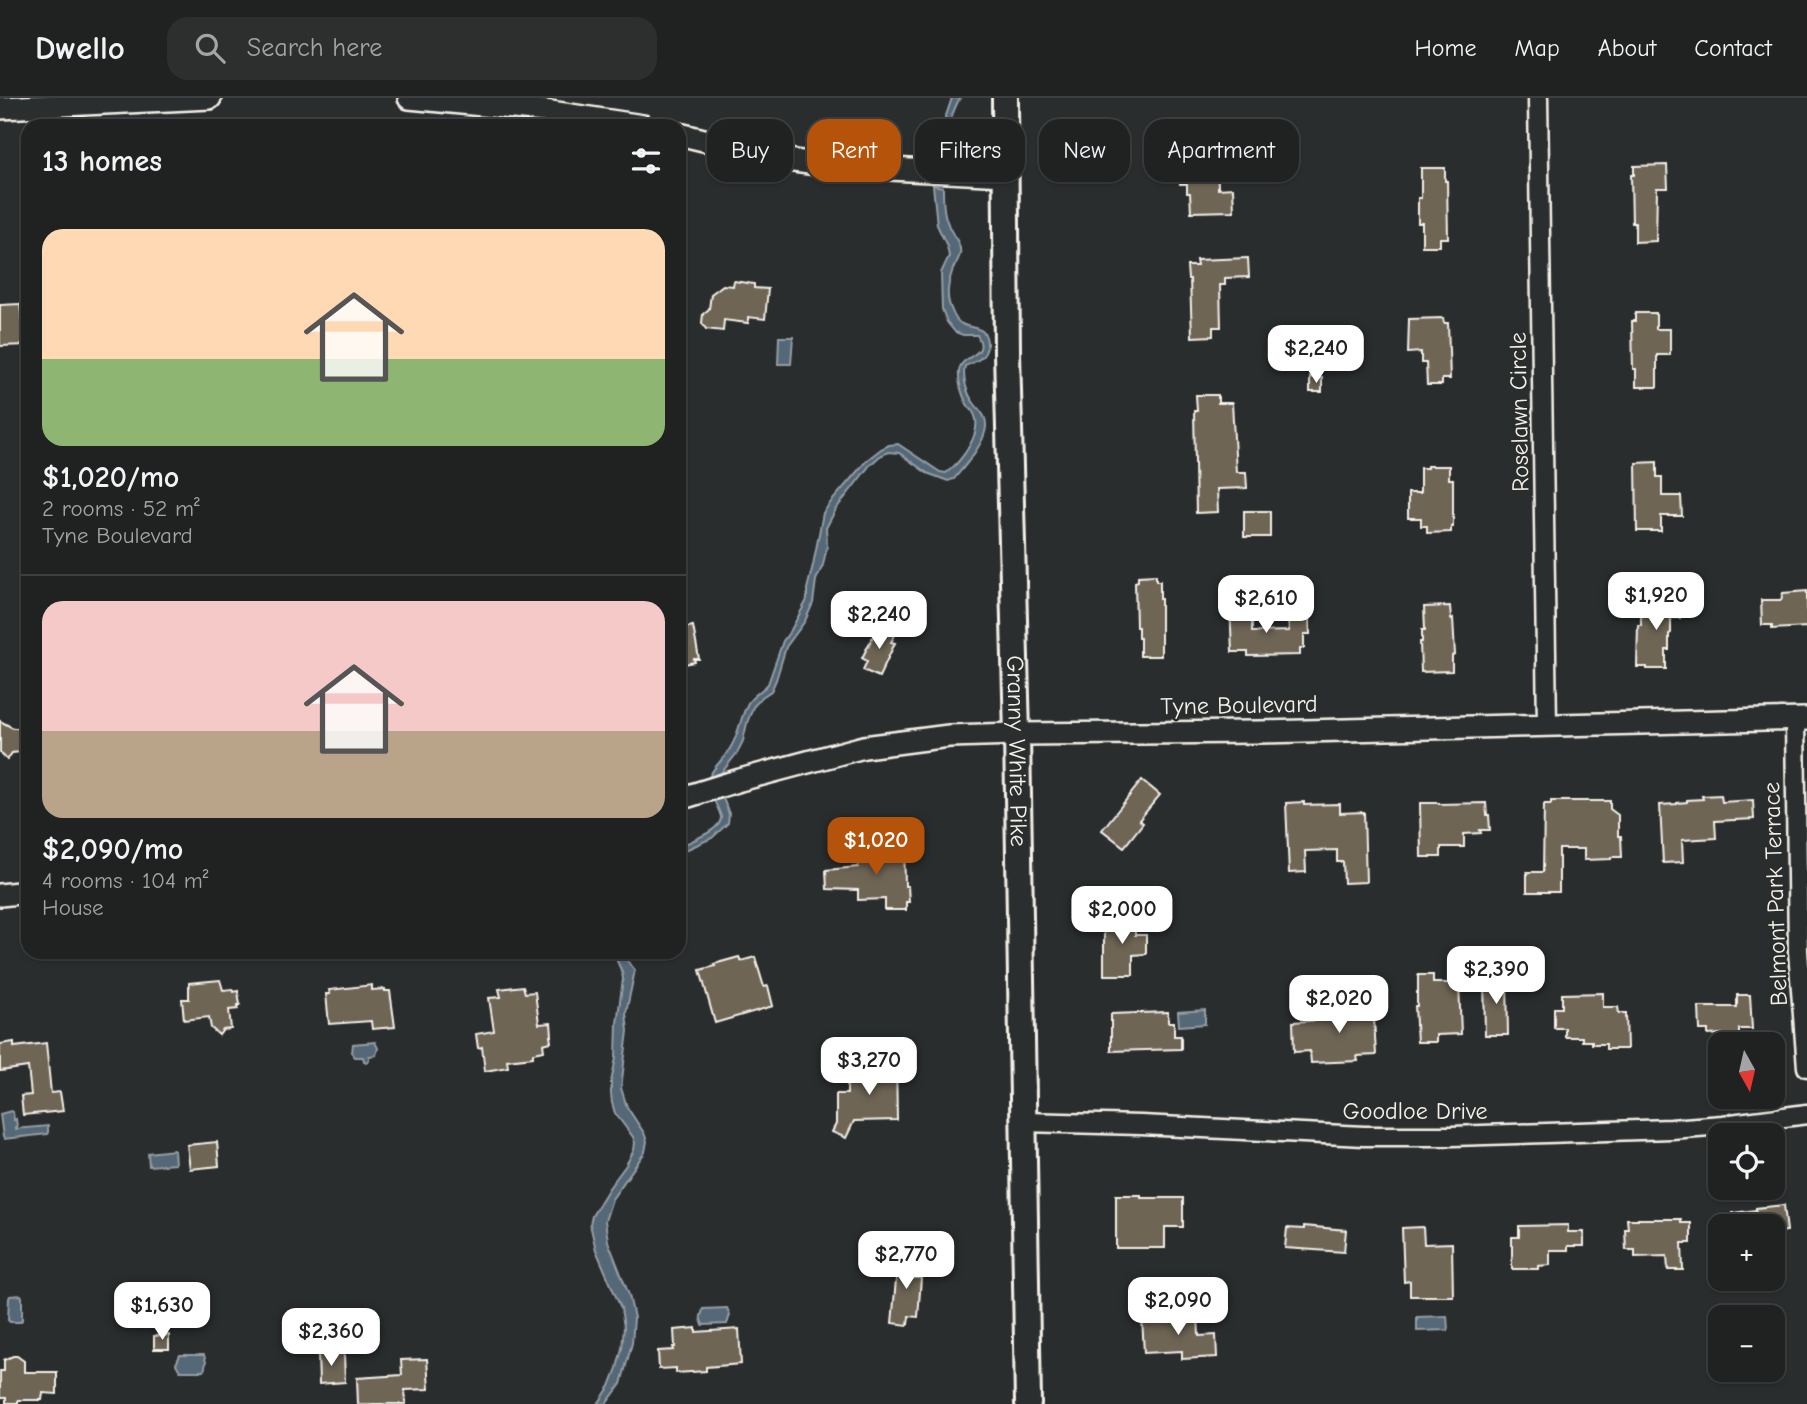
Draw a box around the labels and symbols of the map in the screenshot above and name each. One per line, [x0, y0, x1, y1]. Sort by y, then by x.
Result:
pin: $2,240 [1259, 326, 1373, 385]
street label: Roselawn Circle [1504, 332, 1534, 492]
pin: $1,920 [1599, 573, 1713, 632]
pin: $2,610 [1209, 575, 1323, 635]
pin: $2,240 [822, 592, 936, 651]
street label: Granny White Pike [1001, 655, 1033, 847]
street label: Tyne Boulevard [1160, 690, 1318, 720]
street label: Belmont Park Terrace [1757, 782, 1793, 1006]
pin: $1,020 [819, 818, 933, 877]
pin: $2,000 [1065, 886, 1179, 946]
pin: $2,390 [1439, 946, 1553, 1006]
pin: $2,020 [1282, 976, 1396, 1035]
north arrow [1708, 1032, 1785, 1110]
pin: $3,270 [812, 1038, 926, 1097]
street label: Goodloe Drive [1343, 1097, 1487, 1125]
pin: $2,770 [849, 1232, 963, 1291]
pin: $2,090 [1121, 1278, 1235, 1337]
pin: $1,630 [105, 1282, 219, 1342]
pin: $2,360 [274, 1308, 388, 1368]

